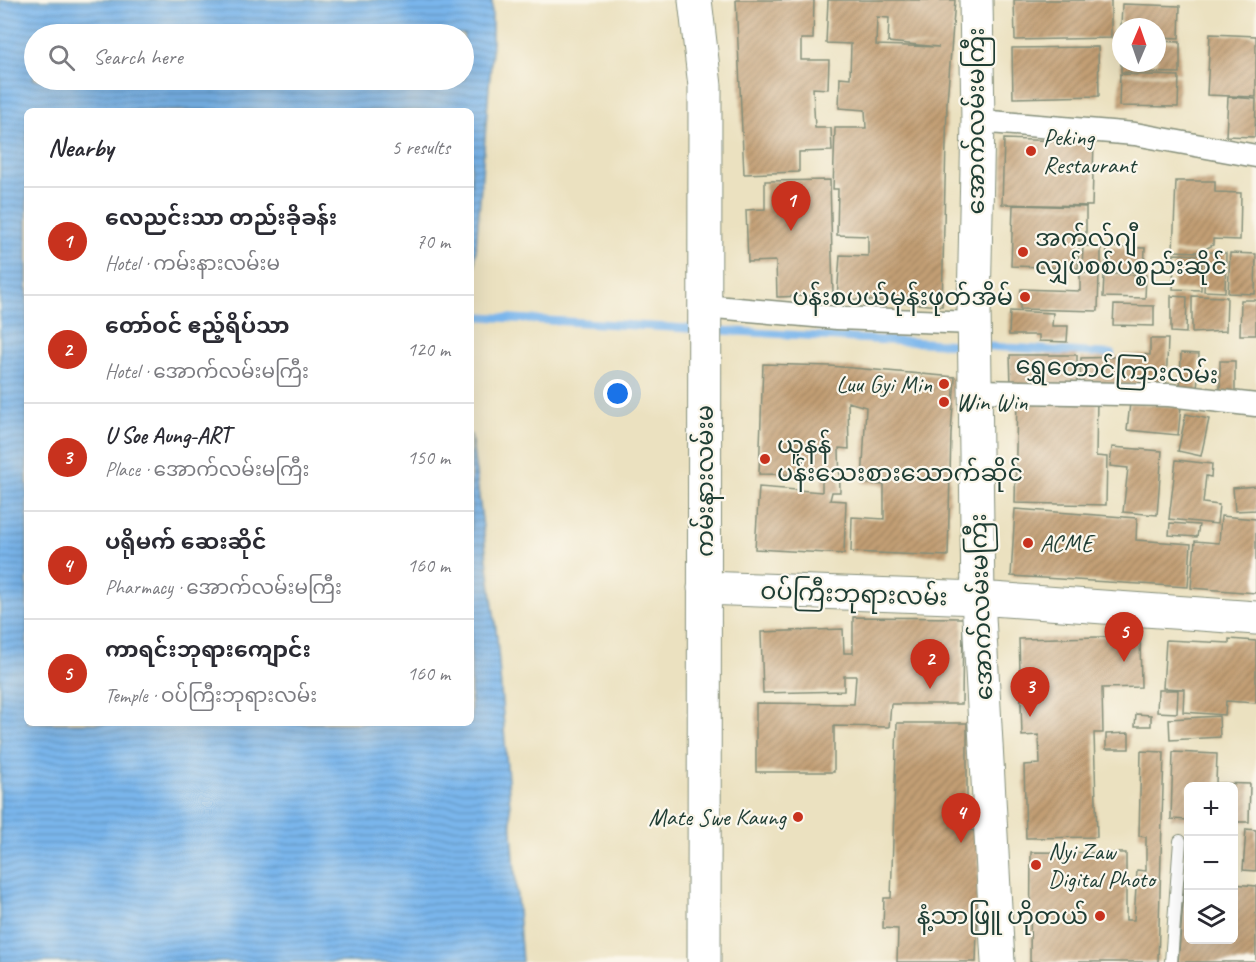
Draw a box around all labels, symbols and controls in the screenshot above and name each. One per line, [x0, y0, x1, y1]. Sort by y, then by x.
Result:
north arrow [1112, 18, 1166, 72]
search box [24, 24, 474, 90]
street label: အောက်လမ်းမကြီး [960, 28, 995, 214]
icon: search [45, 41, 78, 74]
text: Search here [93, 43, 183, 71]
place label: Peking Restaurant [1043, 122, 1138, 180]
text: Nearby [48, 131, 113, 164]
text: 5 results [391, 135, 450, 160]
marker: Peking Restaurant [1024, 144, 1038, 158]
pin: 1 [772, 182, 810, 231]
text: လေညင်းသာ တည်းခိုခန်း [105, 204, 337, 232]
place label: အက်လ်ဂျီ လျှပ်စစ်ပစ္စည်းဆိုင် [1035, 222, 1227, 286]
text: 1 [63, 229, 72, 254]
text: 70 m [416, 229, 450, 254]
marker: အက်လ်ဂျီ လျှပ်စစ်ပစ္စည်းဆိုင် [1016, 245, 1030, 259]
text: Hotel · ကမ်းနားလမ်းမ [105, 251, 280, 276]
place label: ပန်းစပယ်မုန်းဖုတ်အိမ် [792, 281, 1013, 316]
marker: ပန်းစပယ်မုန်းဖုတ်အိမ် [1018, 290, 1032, 304]
text: တော်ဝင် ဧည့်ရိပ်သာ [105, 312, 289, 340]
text: 2 [63, 337, 72, 362]
text: 120 m [407, 337, 450, 362]
street label: ရွှေတောင်ကြားလမ်း [1015, 349, 1219, 394]
text: Hotel · အောက်လမ်းမကြီး [105, 359, 309, 384]
place label: Luu Gyi Min [836, 369, 932, 399]
marker: Luu Gyi Min [937, 377, 951, 391]
your location [603, 379, 632, 408]
place label: Win Win [956, 387, 1028, 417]
marker: Win Win [937, 395, 951, 409]
street label: ကမ်းနားလမ်းမ [689, 405, 724, 557]
text: U Soe Aung-ART [105, 422, 230, 450]
place label: ယူနန် ပန်းသေးစားသောက်ဆိုင် [777, 429, 1023, 492]
text: 3 [63, 445, 72, 470]
text: 150 m [407, 445, 450, 470]
marker: ယူနန် ပန်းသေးစားသောက်ဆိုင် [758, 452, 772, 466]
text: Place · အောက်လမ်းမကြီး [105, 457, 309, 482]
street label: အောက်လမ်းမကြီး [962, 513, 1003, 701]
text: ပရိုမက် ဆေးဆိုင် [105, 528, 267, 556]
place label: ACME [1040, 528, 1096, 558]
marker: ACME [1021, 536, 1035, 550]
text: 4 [63, 553, 72, 578]
text: 160 m [407, 553, 450, 578]
text: Pharmacy · အောက်လမ်းမကြီး [105, 575, 342, 600]
street label: ဝပ်ကြီးဘုရားလမ်း [760, 575, 948, 616]
pin: 5 [1104, 612, 1144, 662]
text: ကာရင်းဘုရားကျောင်း [105, 636, 311, 664]
pin: 2 [910, 640, 950, 689]
text: 5 [63, 661, 72, 686]
text: 160 m [407, 661, 450, 686]
pin: 3 [1010, 668, 1050, 717]
text: Temple · ဝပ်ကြီးဘုရားလမ်း [105, 683, 317, 708]
map controls [1184, 782, 1238, 944]
button: + [1184, 782, 1238, 836]
pin: 4 [942, 794, 980, 843]
place label: Mate Swe Kaung [648, 802, 787, 832]
marker: Mate Swe Kaung [791, 810, 805, 824]
place label: Nyi Zaw Digital Photo [1048, 836, 1157, 894]
button: − [1184, 836, 1238, 890]
marker: Nyi Zaw Digital Photo [1029, 858, 1043, 872]
button: layers [1184, 890, 1238, 944]
place label: နံ့သာဖြူ ဟိုတယ် [917, 900, 1088, 935]
marker: နံ့သာဖြူ ဟိုတယ် [1093, 909, 1107, 923]

